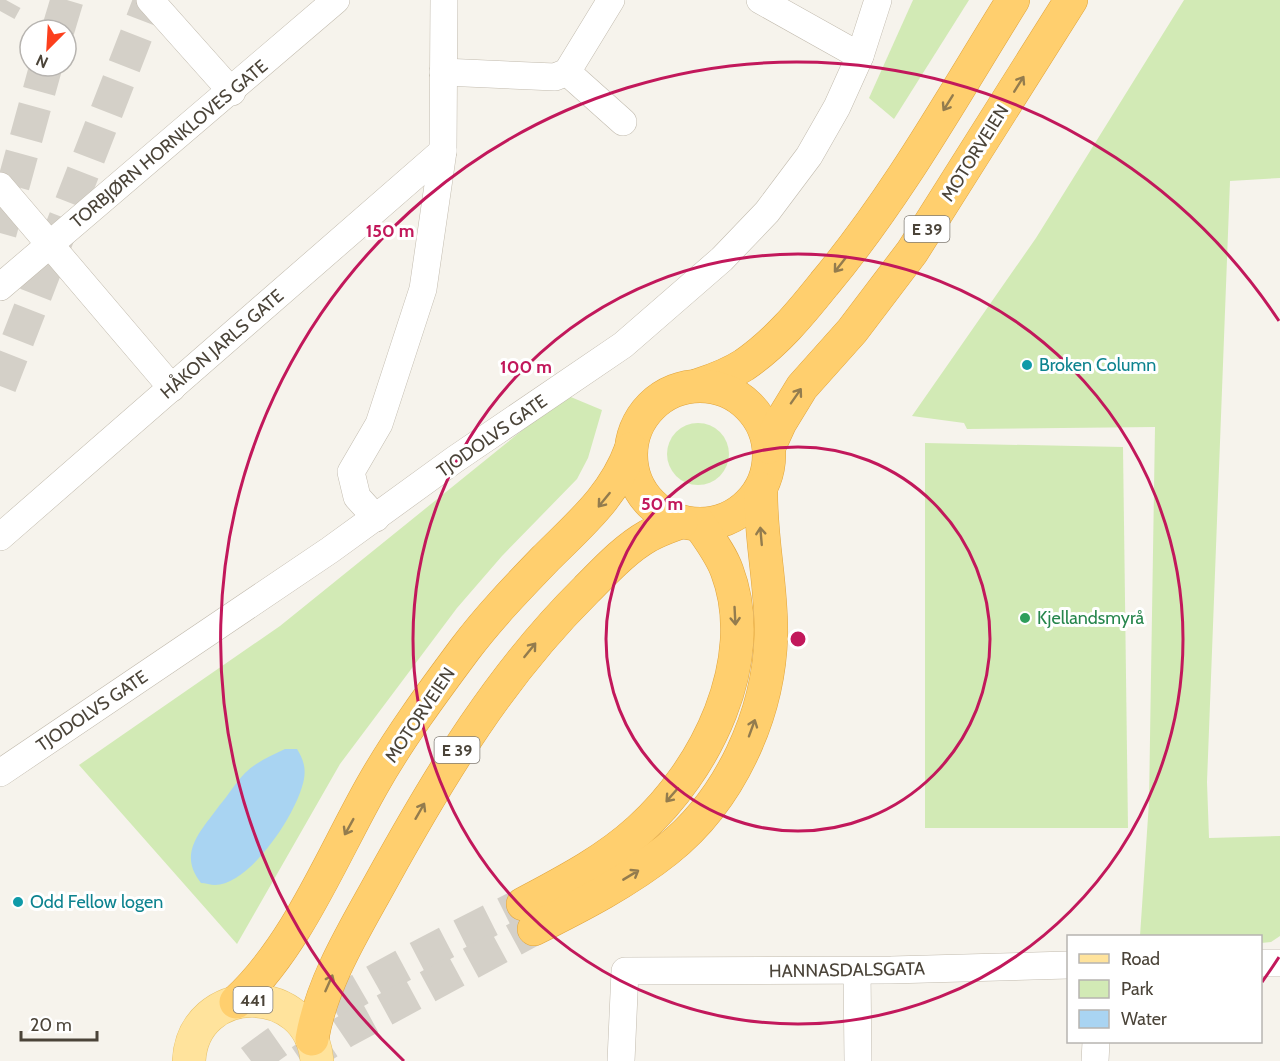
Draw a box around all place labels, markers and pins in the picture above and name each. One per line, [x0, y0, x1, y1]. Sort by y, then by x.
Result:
place label: Broken Column [1039, 354, 1156, 376]
marker: Broken Column [1020, 358, 1034, 372]
place label: Kjellandsmyrå [1037, 607, 1144, 629]
marker: Kjellandsmyrå [1018, 611, 1032, 625]
centre of rings [788, 629, 808, 649]
place label: Odd Fellow logen [30, 891, 163, 913]
marker: Odd Fellow logen [11, 895, 25, 909]

